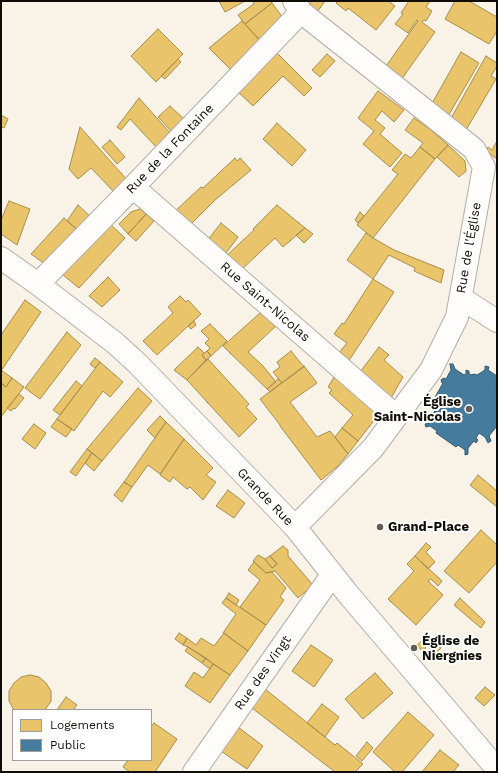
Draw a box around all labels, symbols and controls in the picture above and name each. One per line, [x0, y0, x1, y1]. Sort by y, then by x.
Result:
street label: Rue de la Fontaine [123, 101, 217, 197]
street label: Rue de l'Église [453, 201, 485, 295]
street label: Rue Saint-Nicolas [217, 259, 313, 345]
place label: Église Saint-Nicolas [374, 394, 461, 425]
marker: Église Saint-Nicolas [464, 404, 474, 414]
street label: Grande Rue [234, 465, 296, 529]
place label: Grand-Place [388, 519, 469, 535]
marker: Grand-Place [375, 522, 385, 532]
street label: Rue des Vingt [231, 633, 295, 713]
place label: Église de Niergnies [422, 633, 482, 664]
marker: Église de Niergnies [409, 643, 419, 653]
legend [12, 709, 152, 761]
text: Logements [50, 718, 115, 732]
text: Public [50, 738, 86, 752]

